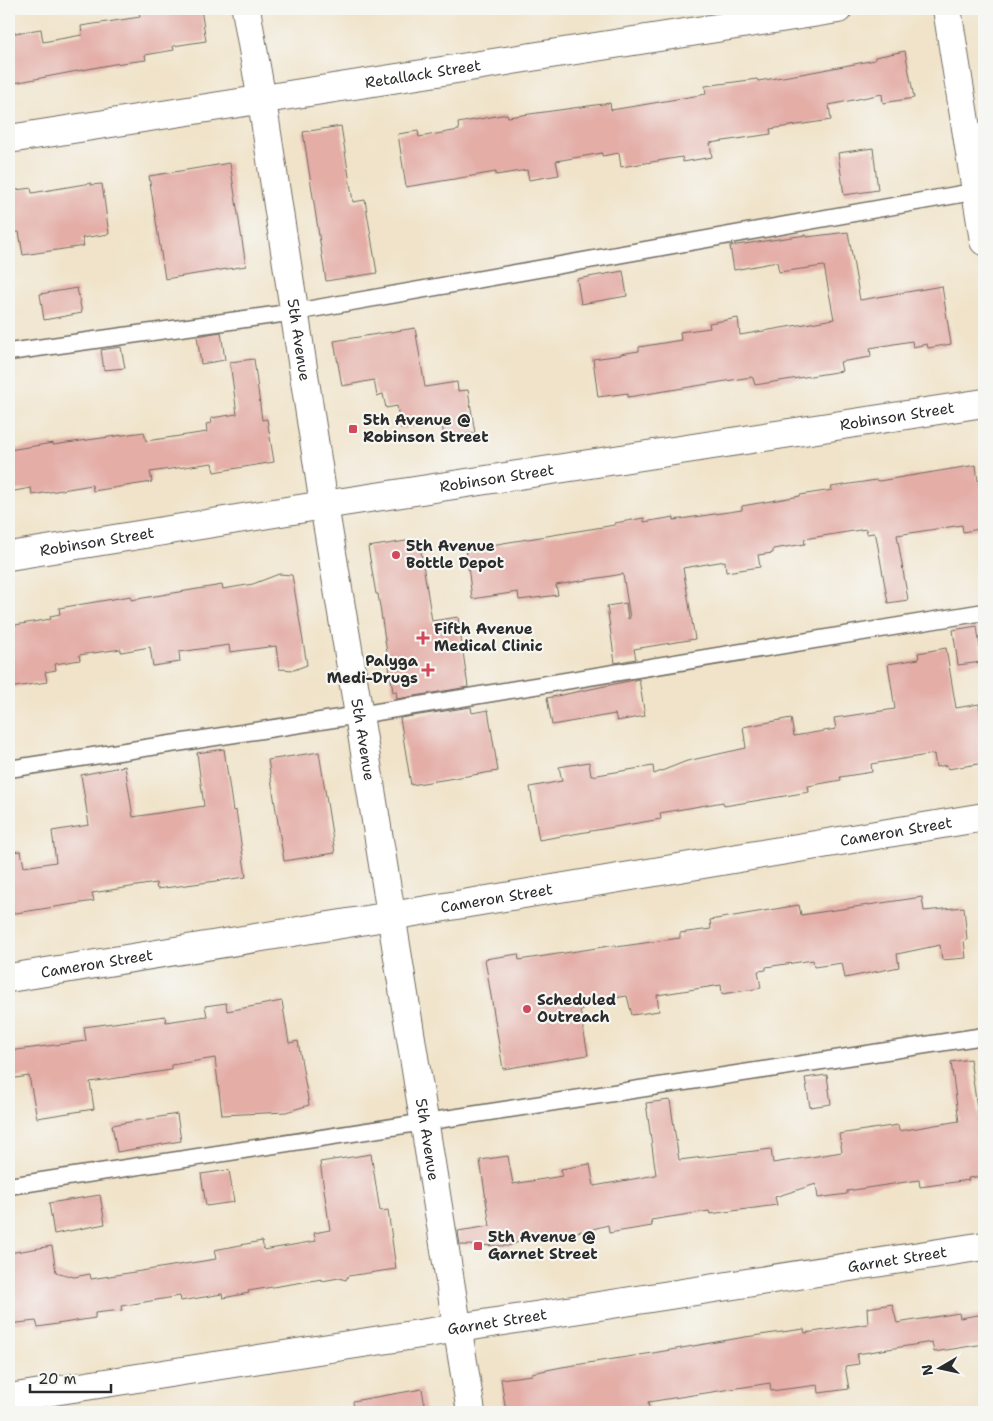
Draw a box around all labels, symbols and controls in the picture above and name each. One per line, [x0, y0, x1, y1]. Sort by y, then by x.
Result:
street label: Retallack Street [364, 55, 482, 93]
street label: 5th Avenue [282, 297, 315, 382]
street label: Robinson Street [839, 398, 956, 435]
place label: 5th Avenue @ Robinson Street [363, 410, 488, 447]
marker: 5th Avenue @ Robinson Street [347, 423, 359, 435]
street label: Robinson Street [438, 460, 555, 497]
street label: Robinson Street [38, 523, 155, 561]
place label: 5th Avenue Bottle Depot [406, 536, 504, 573]
marker: 5th Avenue Bottle Depot [390, 549, 402, 561]
place label: Fifth Avenue Medical Clinic [434, 619, 543, 656]
marker: Fifth Avenue Medical Clinic [416, 631, 430, 645]
place label: Palyga Medi-Drugs [327, 651, 419, 688]
marker: Palyga Medi-Drugs [422, 664, 434, 676]
street label: 5th Avenue [346, 697, 379, 782]
street label: Cameron Street [839, 813, 954, 851]
street label: Cameron Street [439, 879, 554, 918]
street label: Cameron Street [39, 945, 154, 983]
place label: Scheduled Outreach [537, 990, 616, 1027]
marker: Scheduled Outreach [521, 1003, 533, 1015]
street label: 5th Avenue [411, 1097, 444, 1182]
place label: 5th Avenue @ Garnet Street [488, 1227, 598, 1264]
marker: 5th Avenue @ Garnet Street [472, 1240, 484, 1252]
street label: Garnet Street [846, 1242, 948, 1277]
street label: Garnet Street [446, 1304, 548, 1340]
north arrow [916, 1344, 966, 1394]
scale bar [30, 1361, 111, 1393]
text: N [917, 1363, 937, 1377]
text: 20 m [38, 1369, 77, 1389]

